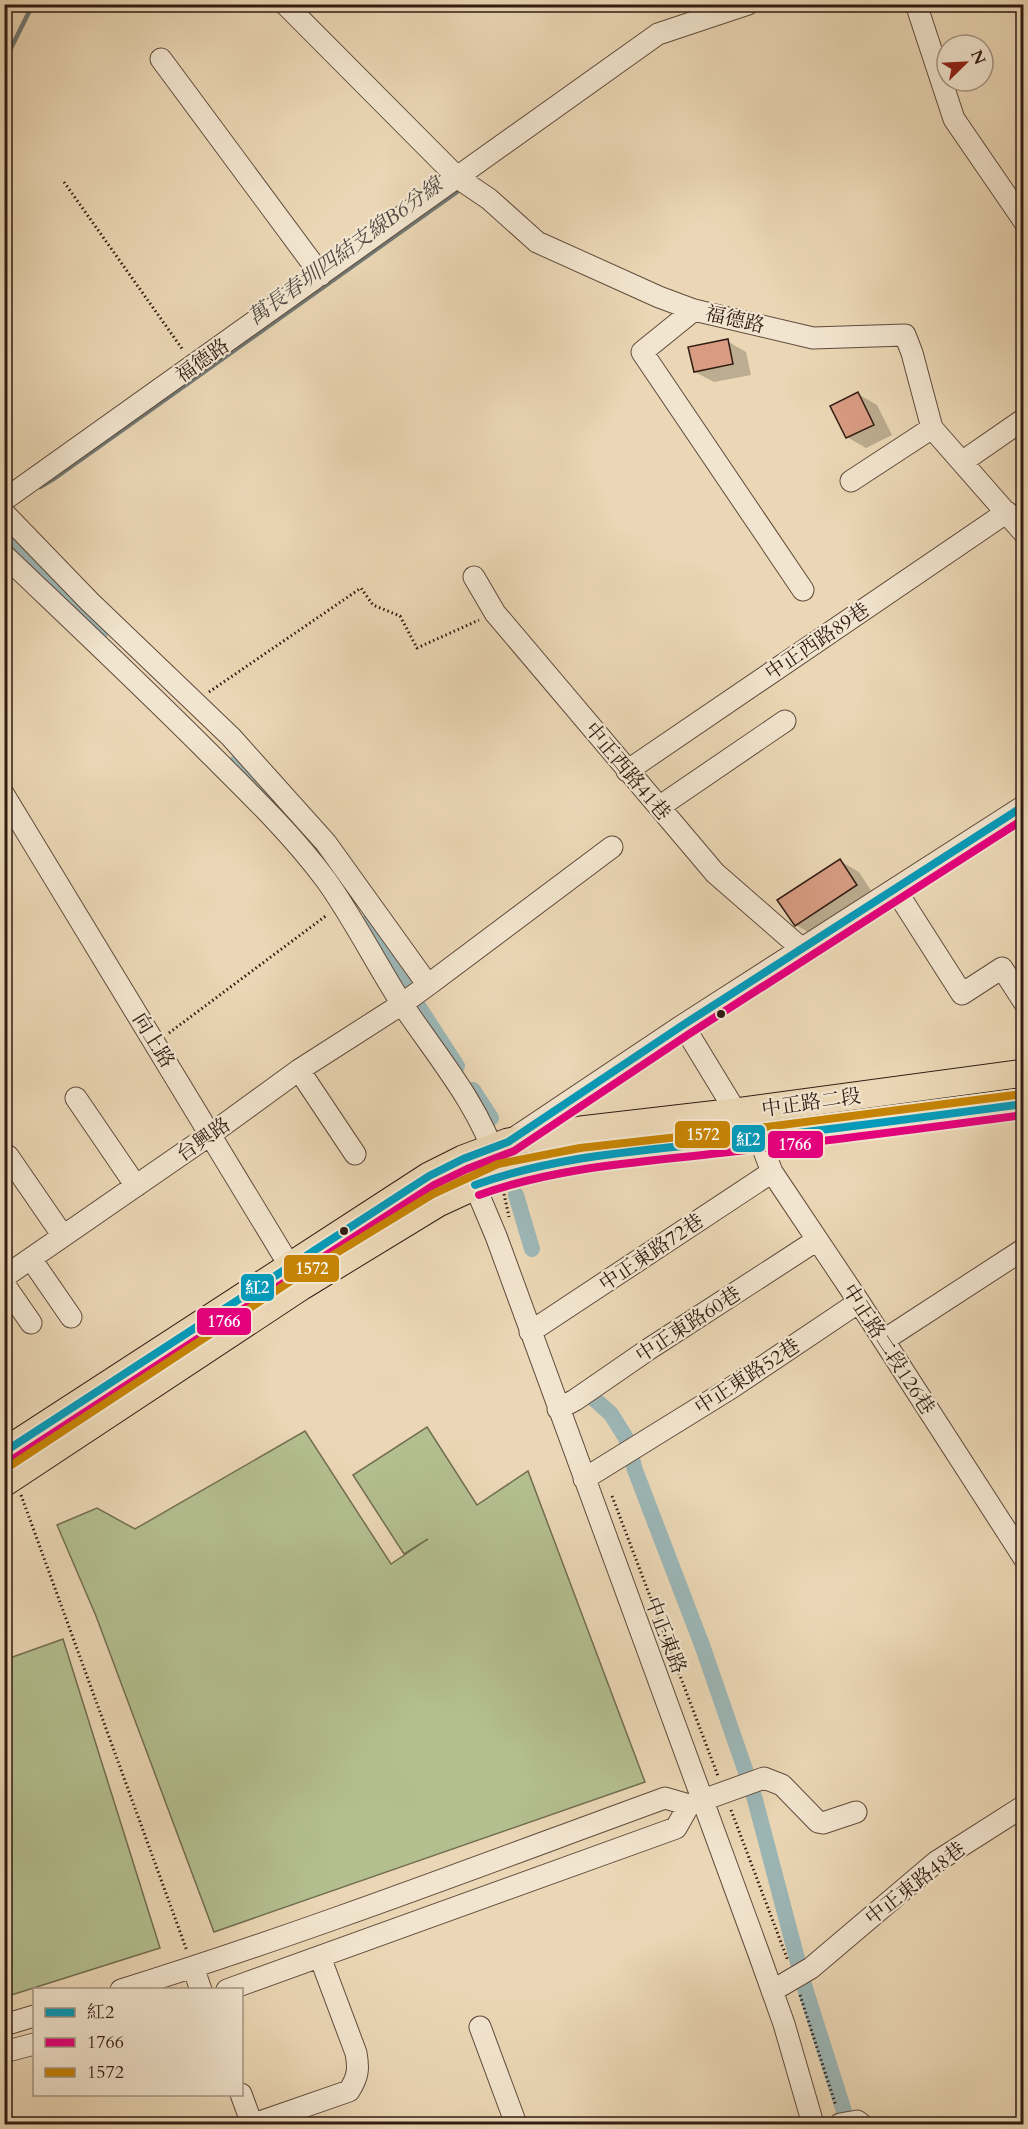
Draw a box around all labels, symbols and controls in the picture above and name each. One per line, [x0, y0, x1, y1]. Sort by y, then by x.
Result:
north arrow [935, 33, 995, 93]
text: N [965, 46, 991, 68]
water label: 萬長春圳四結支線B6分線 [242, 170, 450, 332]
street label: 福德路 [703, 300, 767, 339]
street label: 福德路 [170, 332, 235, 389]
street label: 中正西路89巷 [760, 597, 875, 686]
street label: 中正西路41巷 [579, 716, 677, 826]
street label: 向上路 [126, 1008, 181, 1073]
unlabelled marker [715, 1008, 727, 1020]
street label: 中正路二段 [760, 1082, 862, 1123]
street label: 台興路 [171, 1111, 236, 1168]
line badge: 1572 [674, 1120, 731, 1149]
text: 1572 [687, 1124, 719, 1146]
line badge: 紅2 [731, 1124, 766, 1153]
text: 紅2 [736, 1129, 760, 1151]
line badge: 1766 [767, 1130, 824, 1159]
text: 1766 [779, 1134, 811, 1156]
street label: 中正東路72巷 [594, 1208, 709, 1297]
unlabelled marker [338, 1225, 350, 1237]
line badge: 1572 [283, 1254, 340, 1283]
text: 1572 [296, 1258, 328, 1280]
line badge: 紅2 [240, 1273, 275, 1302]
text: 紅2 [245, 1277, 269, 1299]
street label: 中正路二段126巷 [836, 1279, 941, 1420]
street label: 中正東路60巷 [630, 1280, 746, 1369]
line badge: 1766 [196, 1307, 252, 1336]
text: 1766 [208, 1311, 240, 1333]
street label: 中正東路52巷 [689, 1332, 805, 1421]
street label: 中正東路 [639, 1593, 692, 1677]
street label: 中正東路48巷 [860, 1836, 971, 1931]
legend [33, 1988, 243, 2096]
text: 紅2 [87, 2000, 114, 2025]
text: 1766 [87, 2030, 124, 2055]
text: 1572 [87, 2060, 124, 2085]

